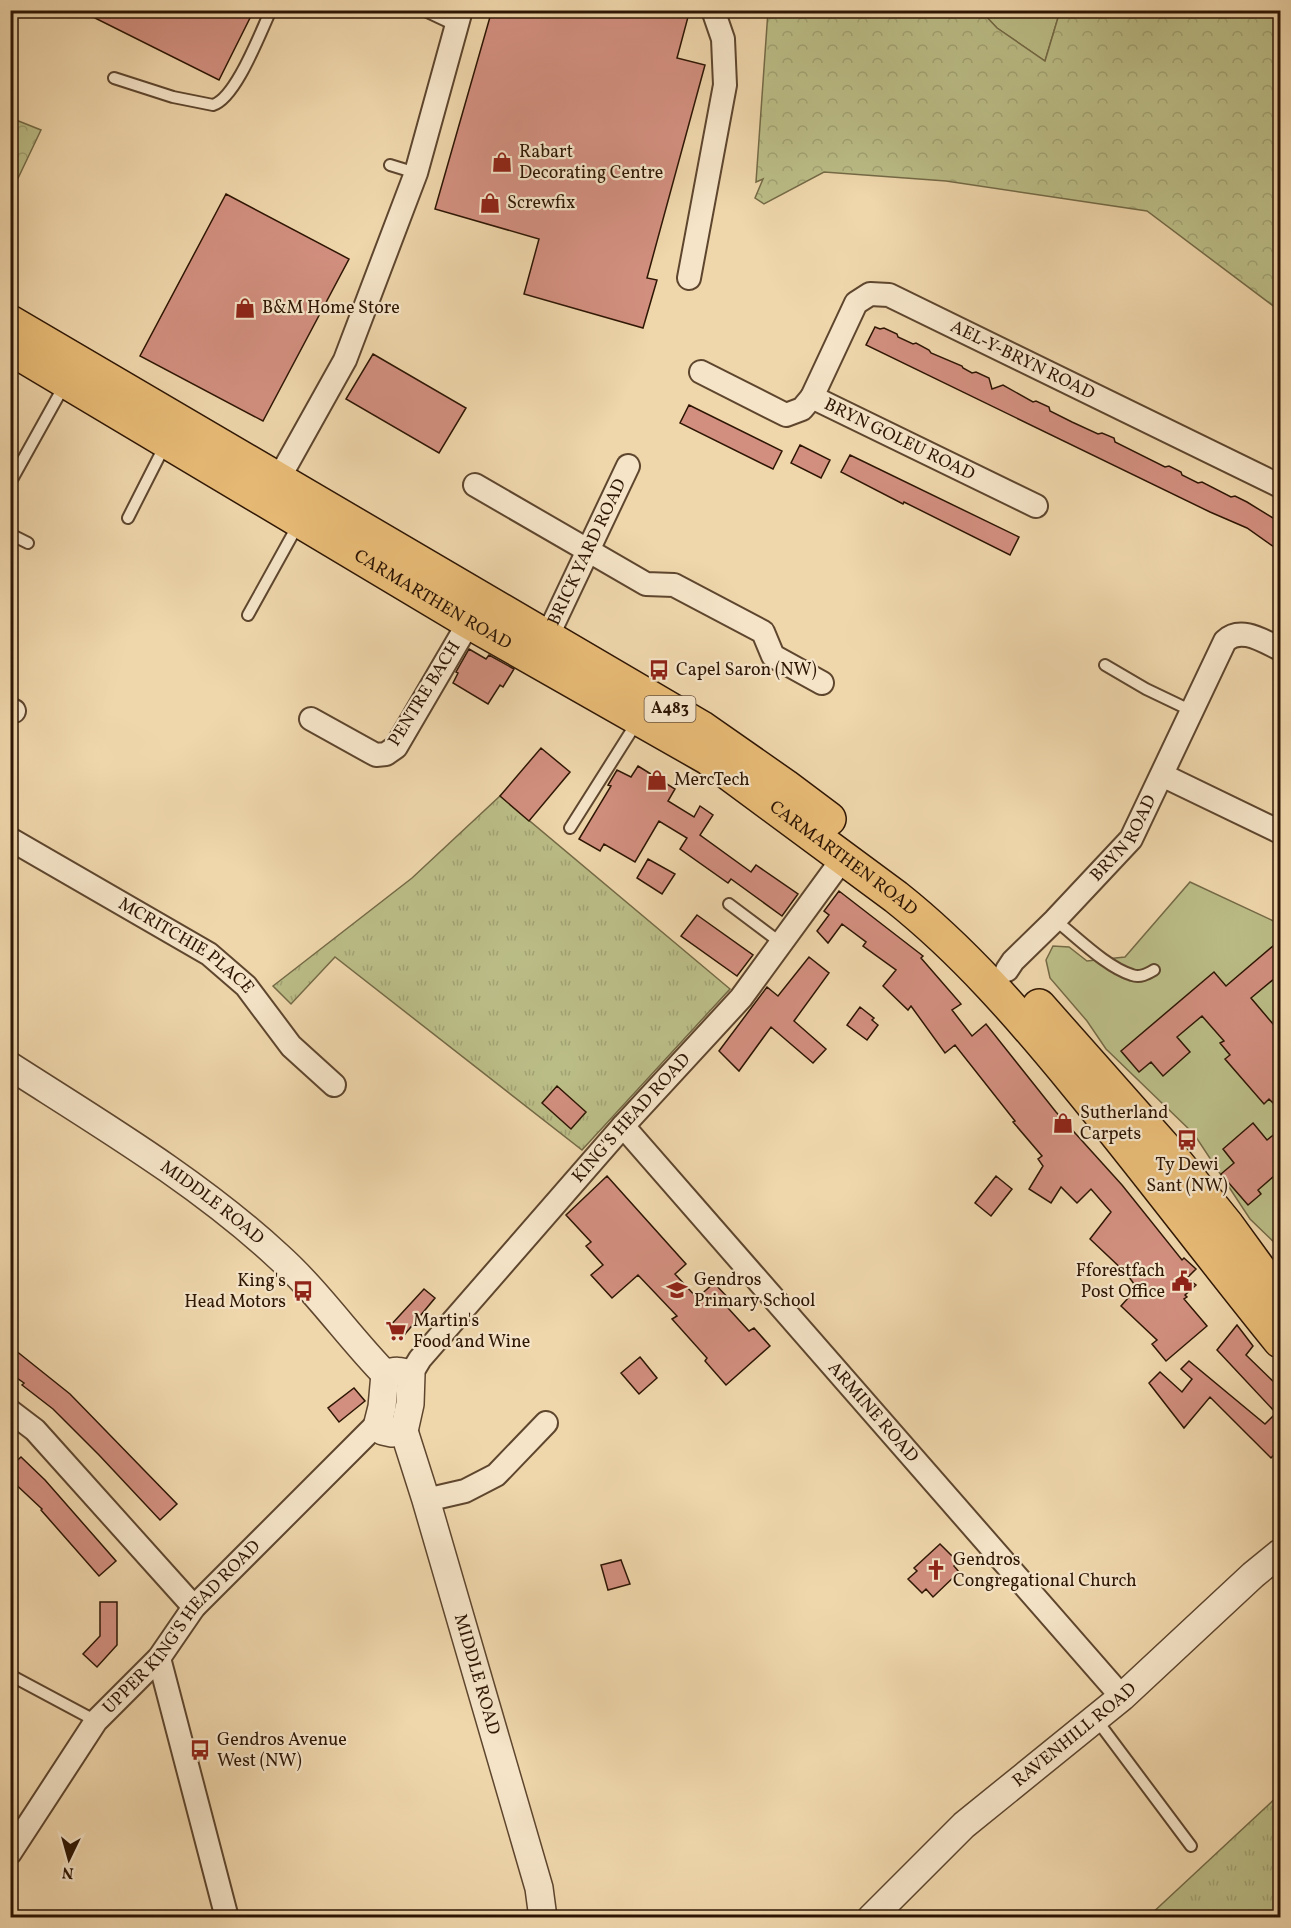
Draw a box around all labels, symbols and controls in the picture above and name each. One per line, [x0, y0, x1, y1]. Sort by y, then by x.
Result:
place label: Rabart Decorating Centre [519, 140, 663, 186]
shop icon: Rabart Decorating Centre [490, 150, 514, 174]
shop icon: Screwfix [478, 191, 502, 215]
place label: Screwfix [507, 191, 575, 216]
shop icon: B&M Home Store [233, 296, 257, 320]
place label: B&M Home Store [262, 296, 400, 321]
street label: AEL-Y-BRYN ROAD [946, 314, 1099, 406]
street label: BRYN GOLEU ROAD [820, 392, 979, 487]
street label: BRICK YARD ROAD [542, 475, 633, 630]
street label: CARMARTHEN ROAD [349, 543, 516, 656]
street label: PENTRE BACH [383, 637, 467, 751]
bus stop icon: Capel Saron (NW) [647, 658, 671, 682]
place label: Capel Saron (NW) [676, 658, 817, 683]
road number: A483 [644, 696, 696, 722]
shop icon: MercTech [645, 768, 669, 792]
place label: MercTech [674, 768, 750, 793]
street label: BRYN ROAD [1085, 791, 1163, 887]
street label: CARMARTHEN ROAD [764, 795, 923, 922]
street label: MCRITCHIE PLACE [113, 892, 260, 999]
street label: KING'S HEAD ROAD [566, 1048, 697, 1188]
place label: Sutherland Carpets [1080, 1101, 1168, 1147]
shop icon: Sutherland Carpets [1051, 1111, 1075, 1135]
bus stop icon: Ty Dewi Sant (NW) [1175, 1128, 1199, 1152]
place label: Ty Dewi Sant (NW) [1146, 1153, 1228, 1199]
street label: MIDDLE ROAD [155, 1155, 269, 1250]
place label: Fforestfach Post Office [1076, 1259, 1165, 1305]
place label: Gendros Primary School [694, 1268, 815, 1314]
place label: King's Head Motors [184, 1269, 286, 1315]
public building icon: Fforestfach Post Office [1170, 1269, 1194, 1293]
school or university icon: Gendros Primary School [665, 1278, 689, 1302]
bus stop icon: King's Head Motors [291, 1279, 315, 1303]
place label: Martin's Food and Wine [413, 1309, 530, 1355]
supermarket icon: Martin's Food and Wine [384, 1319, 408, 1343]
street label: ARMINE ROAD [822, 1356, 924, 1468]
street label: UPPER KING'S HEAD ROAD [97, 1535, 266, 1720]
place label: Gendros Congregational Church [953, 1548, 1137, 1594]
church icon: Gendros Congregational Church [924, 1558, 948, 1582]
street label: MIDDLE ROAD [447, 1611, 506, 1738]
street label: RAVENHILL ROAD [1007, 1677, 1142, 1793]
place label: Gendros Avenue West (NW) [217, 1728, 347, 1774]
bus stop icon: Gendros Avenue West (NW) [188, 1738, 212, 1762]
north arrow [39, 1829, 99, 1889]
text: N [61, 1860, 75, 1883]

